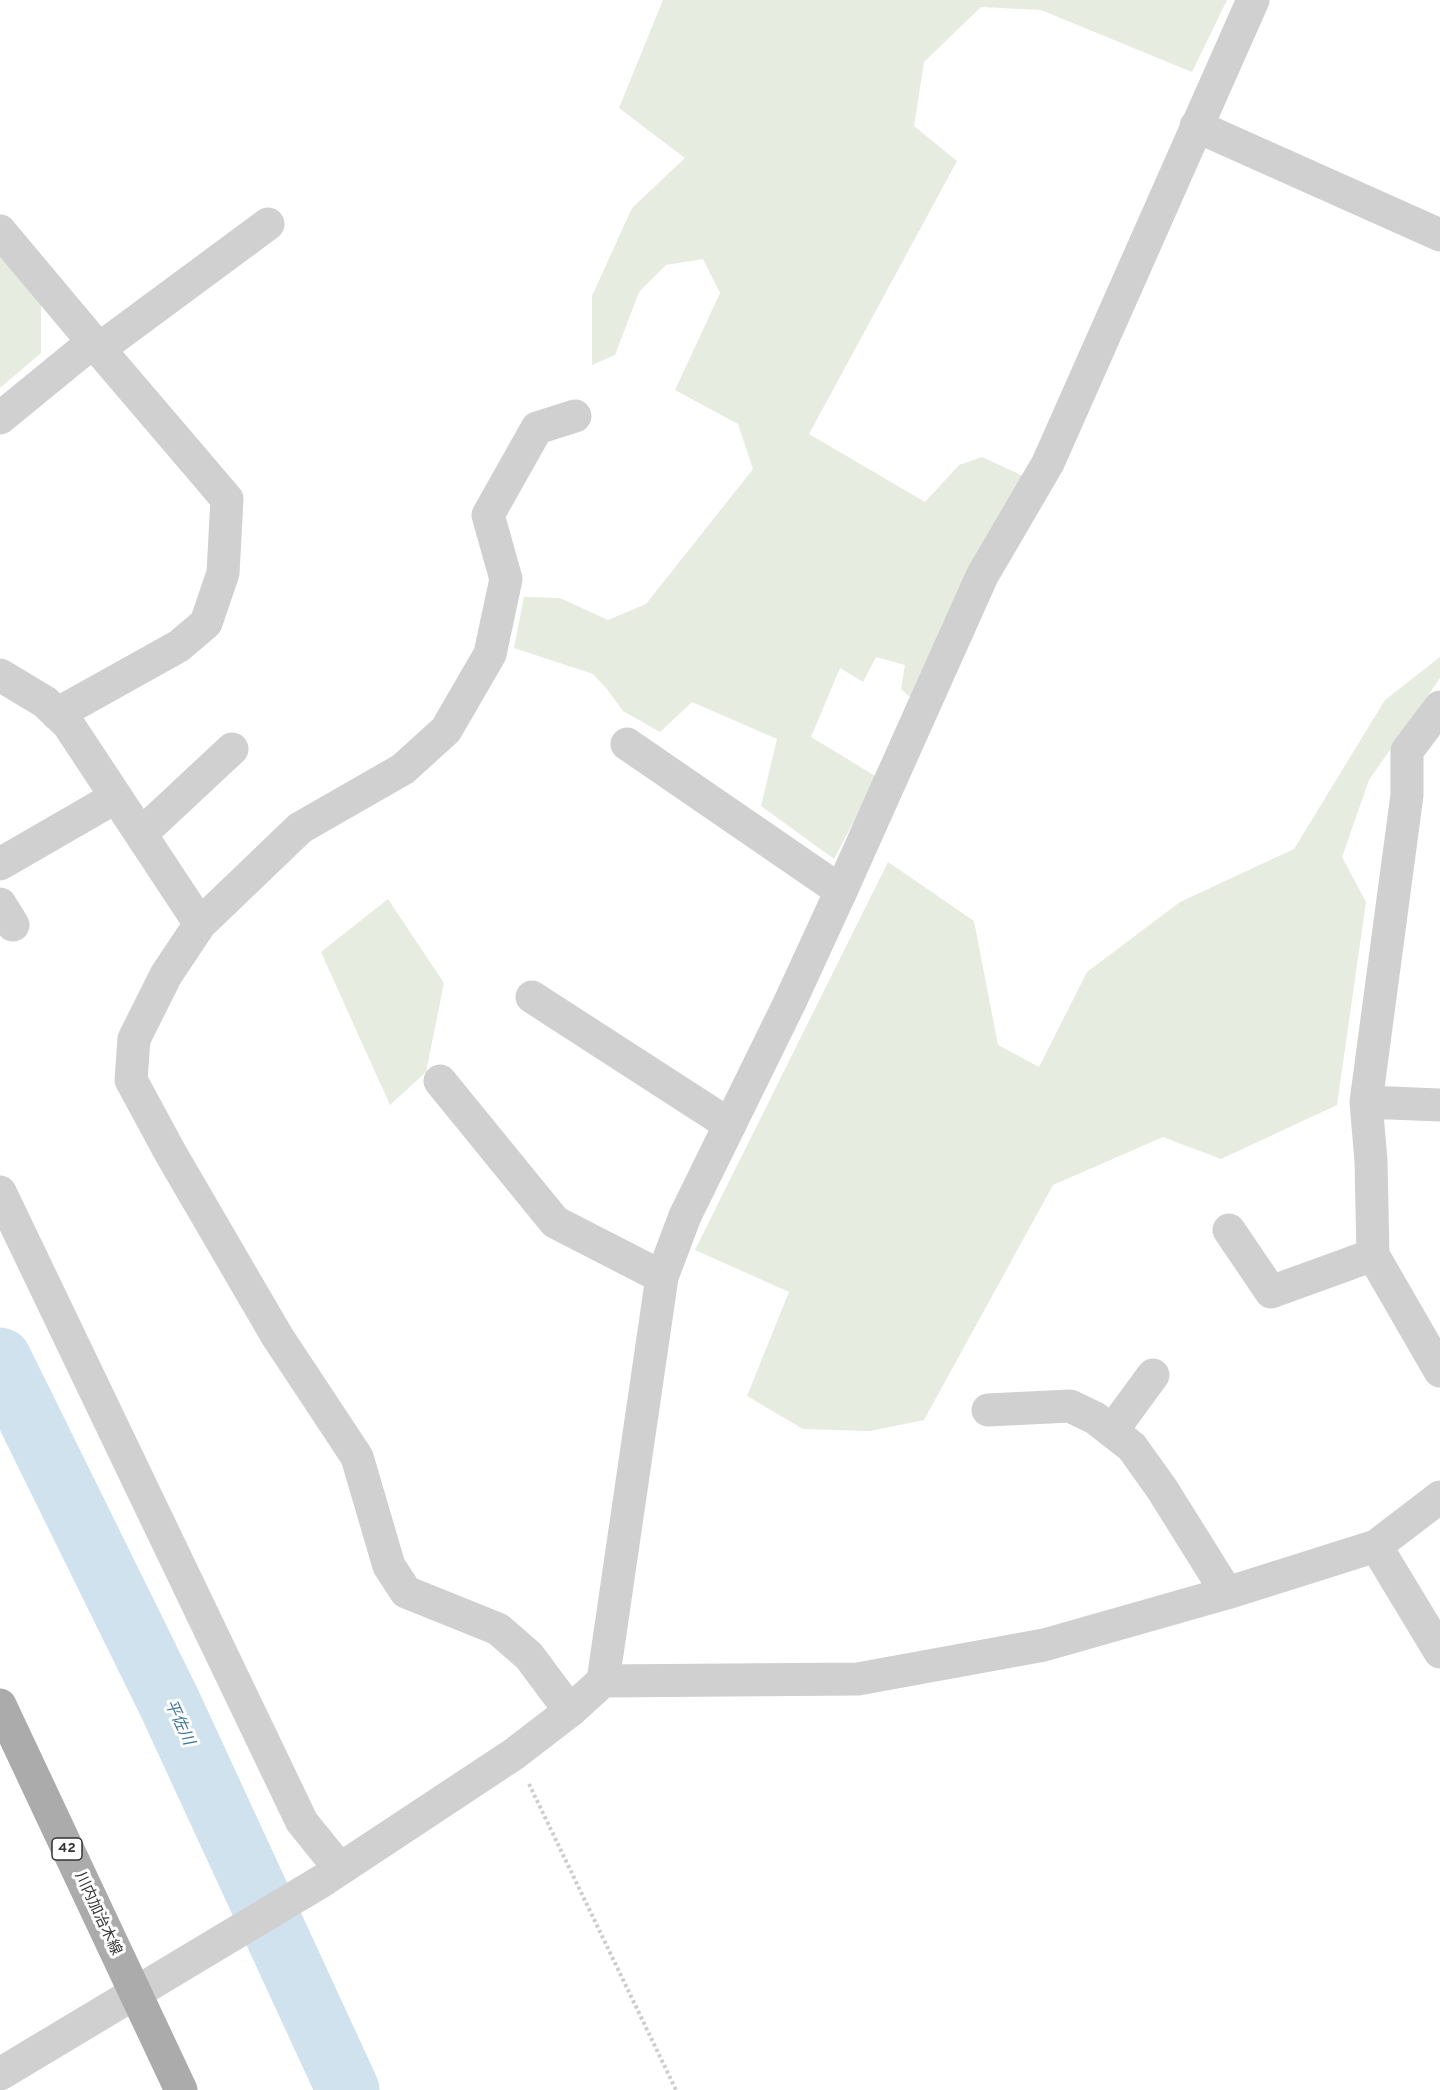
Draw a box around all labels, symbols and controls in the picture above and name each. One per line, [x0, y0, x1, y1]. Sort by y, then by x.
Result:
water label: 平佐川 [159, 1697, 197, 1749]
road number: 42 [52, 1838, 82, 1860]
street label: 川内加治木線 [70, 1869, 124, 1959]

